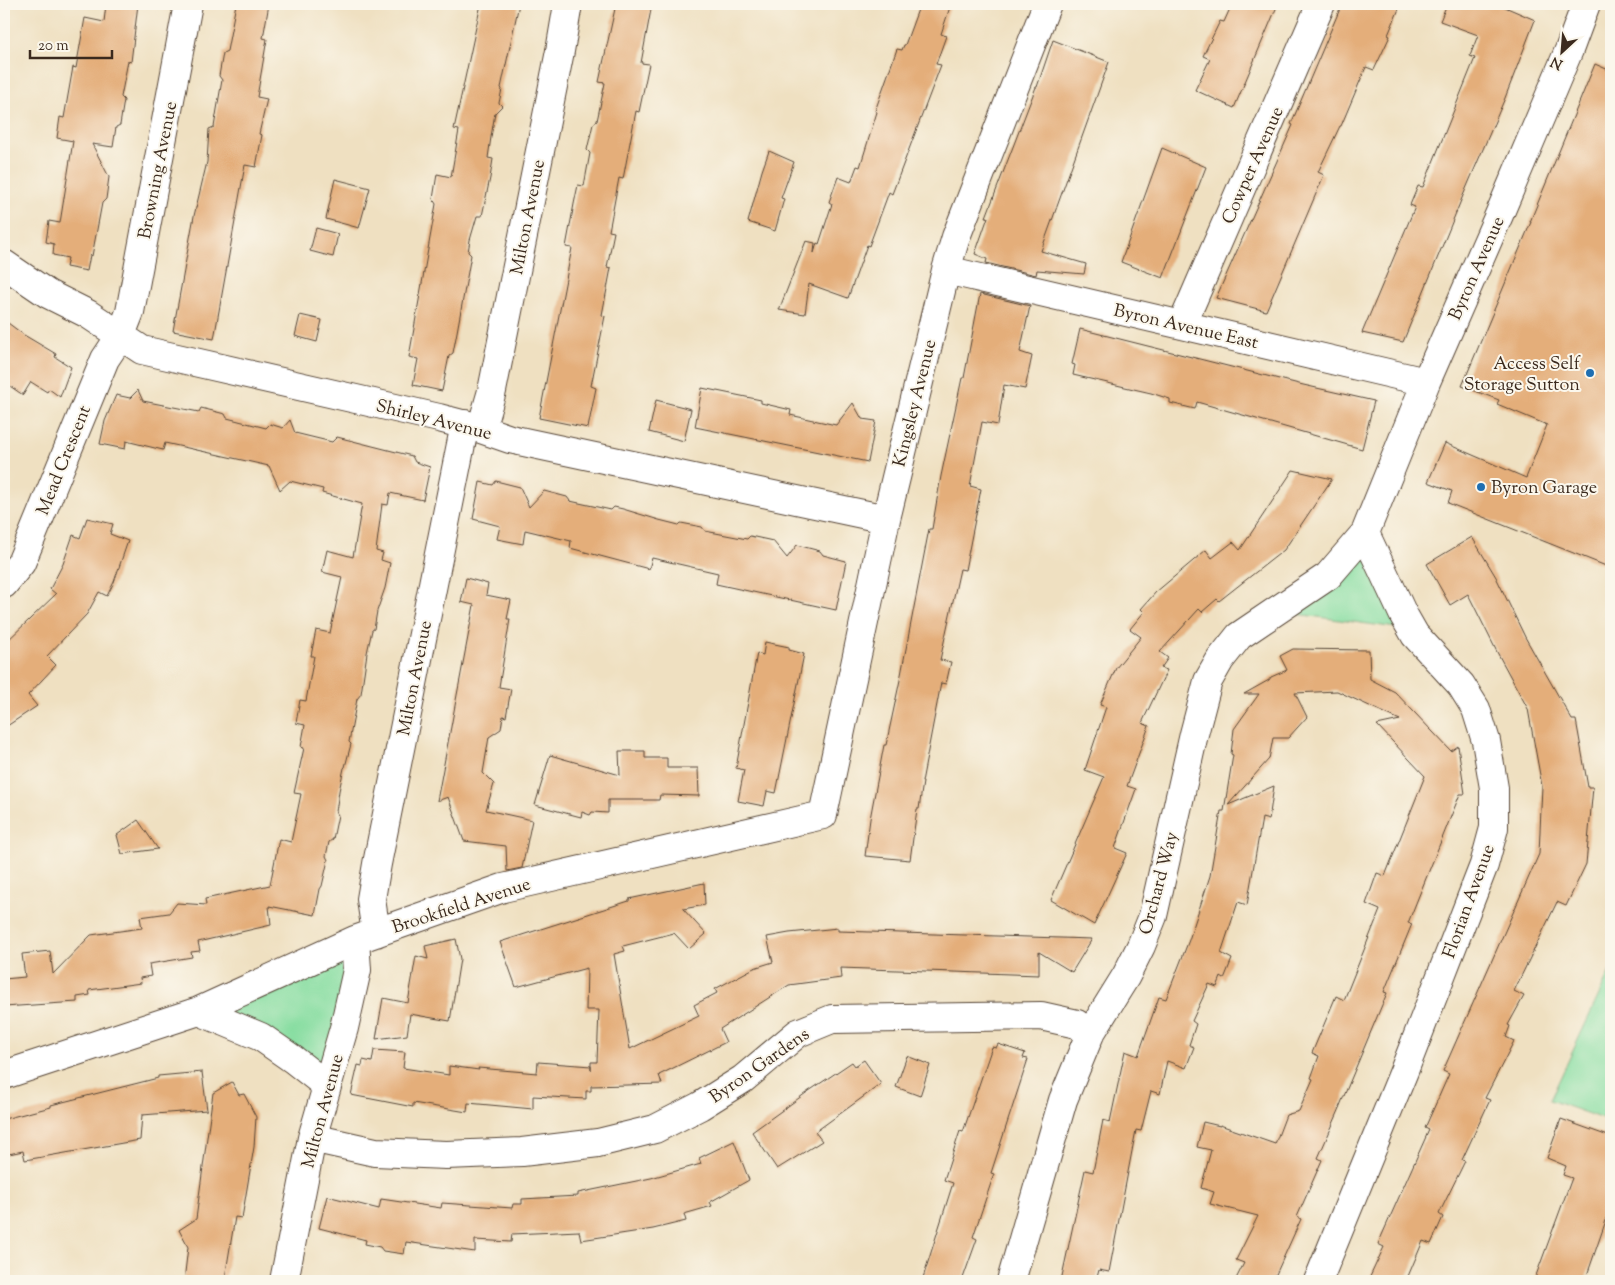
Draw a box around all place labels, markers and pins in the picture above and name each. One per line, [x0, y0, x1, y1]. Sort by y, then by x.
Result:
place label: Access Self Storage Sutton [1464, 352, 1581, 399]
marker: Access Self Storage Sutton [1584, 367, 1596, 379]
place label: Byron Garage [1491, 476, 1597, 502]
marker: Byron Garage [1475, 481, 1487, 493]

